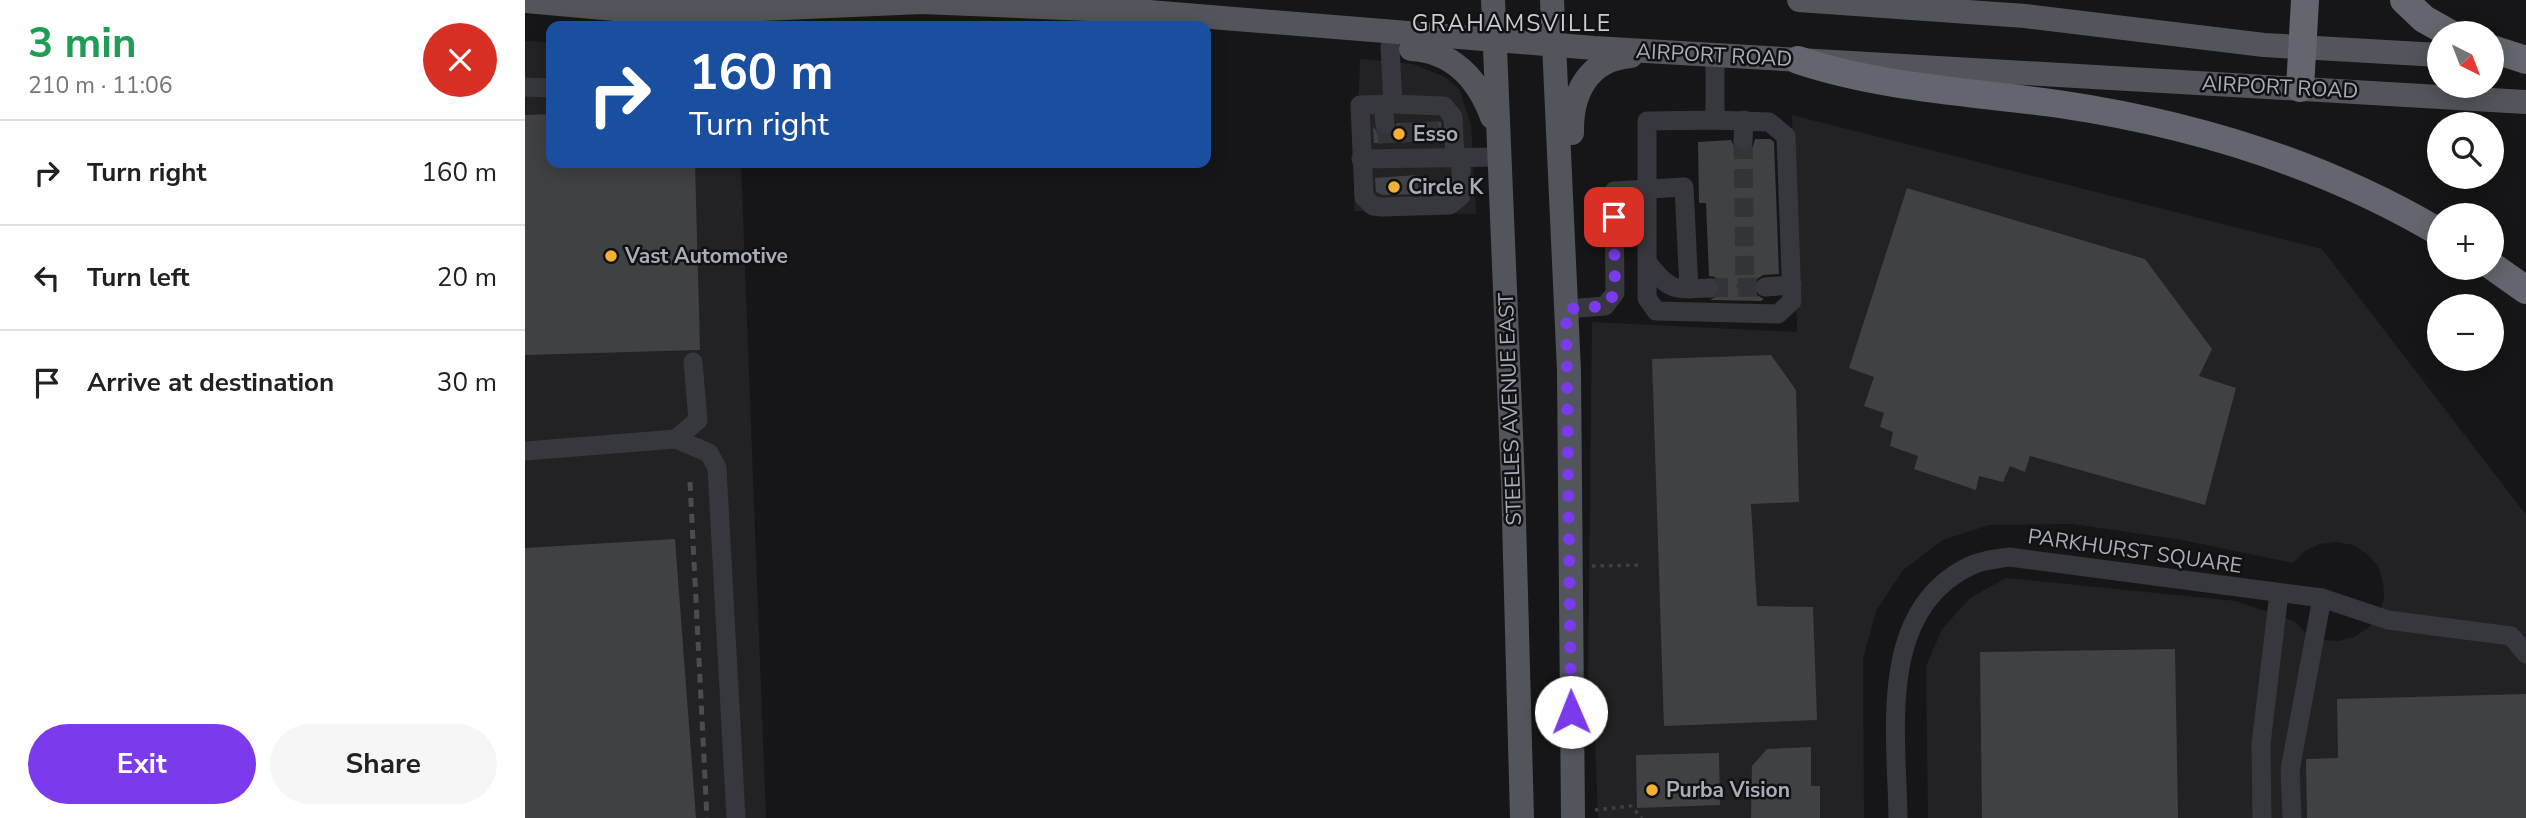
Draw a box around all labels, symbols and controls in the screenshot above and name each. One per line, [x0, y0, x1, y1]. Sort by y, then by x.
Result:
district label: GRAHAMSVILLE [1412, 8, 1612, 39]
text: 3 min [28, 15, 137, 72]
north arrow [2427, 21, 2504, 98]
map controls [2427, 21, 2504, 371]
button: close [423, 23, 497, 97]
street label: AIRPORT ROAD [1635, 37, 1793, 73]
text: 160 m [689, 39, 833, 106]
icon: right [574, 49, 665, 140]
street label: AIRPORT ROAD [2201, 69, 2359, 105]
text: 210 m · 11:06 [28, 70, 173, 101]
text: Turn right [689, 103, 829, 146]
button: search [2427, 112, 2504, 189]
place label: Esso [1413, 120, 1458, 148]
marker: Esso [1391, 126, 1407, 142]
icon: right [28, 154, 66, 192]
text: Turn right [87, 155, 206, 190]
text: 160 m [421, 155, 497, 190]
place label: Circle K [1408, 173, 1484, 201]
marker: Circle K [1386, 179, 1402, 195]
pin [1584, 187, 1644, 247]
icon: arrive [1595, 198, 1633, 236]
button: + [2427, 203, 2504, 280]
place label: Vast Automotive [624, 242, 788, 270]
marker: Vast Automotive [603, 248, 619, 264]
icon: left [28, 259, 66, 297]
text: Turn left [87, 260, 190, 295]
text: 20 m [437, 260, 497, 295]
street label: STEELES AVENUE EAST [1492, 292, 1528, 526]
button: − [2427, 294, 2504, 371]
icon: arrive [28, 364, 66, 402]
text: Arrive at destination [87, 365, 334, 400]
text: 30 m [437, 365, 497, 400]
street label: PARKHURST SQUARE [2026, 522, 2244, 580]
position arrow [1534, 675, 1608, 749]
button: Exit [28, 724, 256, 804]
button: Share [270, 724, 497, 804]
place label: Purba Vision [1666, 776, 1790, 804]
marker: Purba Vision [1644, 782, 1660, 798]

